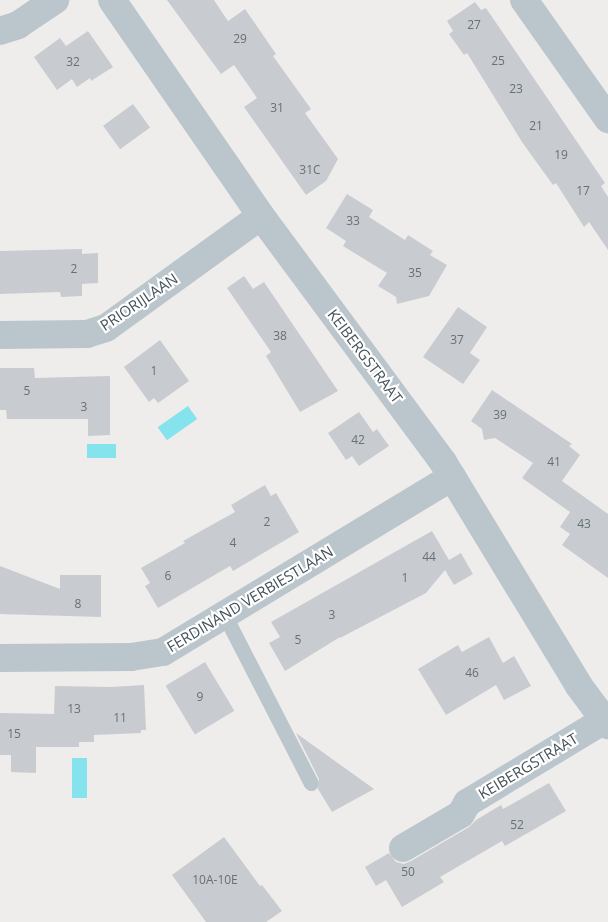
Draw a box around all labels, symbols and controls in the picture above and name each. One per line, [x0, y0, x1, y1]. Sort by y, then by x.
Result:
house number: 27 [467, 18, 481, 32]
house number: 29 [233, 32, 247, 46]
house number: 25 [491, 54, 505, 68]
house number: 32 [66, 55, 80, 69]
house number: 23 [509, 82, 523, 96]
house number: 31 [270, 101, 284, 115]
house number: 21 [529, 119, 543, 133]
house number: 19 [554, 148, 568, 162]
house number: 31C [299, 163, 321, 177]
house number: 17 [576, 184, 590, 198]
house number: 33 [346, 214, 360, 228]
house number: 2 [71, 262, 77, 276]
house number: 35 [408, 266, 422, 280]
street label: PRIORIJLAAN [97, 269, 181, 335]
street label: KEIBERGSTRAAT [324, 306, 406, 406]
house number: 38 [273, 329, 287, 343]
house number: 37 [450, 333, 464, 347]
house number: 1 [151, 364, 157, 378]
house number: 5 [24, 384, 30, 398]
house number: 3 [81, 400, 87, 414]
house number: 39 [493, 408, 507, 422]
house number: 42 [351, 433, 365, 447]
house number: 41 [547, 455, 561, 469]
house number: 2 [264, 515, 270, 529]
house number: 43 [577, 517, 591, 531]
house number: 4 [230, 536, 236, 550]
street label: FERDINAND VERBIESTLAAN [164, 542, 336, 656]
house number: 44 [422, 550, 436, 564]
house number: 6 [165, 569, 171, 583]
house number: 1 [402, 571, 408, 585]
house number: 8 [75, 597, 81, 611]
house number: 3 [329, 608, 335, 622]
house number: 5 [295, 633, 301, 647]
house number: 46 [465, 666, 479, 680]
house number: 9 [197, 690, 203, 704]
house number: 13 [67, 702, 81, 716]
house number: 11 [113, 711, 127, 725]
house number: 15 [7, 727, 21, 741]
street label: KEIBERGSTRAAT [475, 729, 581, 803]
house number: 52 [510, 818, 524, 832]
house number: 50 [401, 865, 415, 879]
house number: 10A-10E [192, 873, 238, 887]

